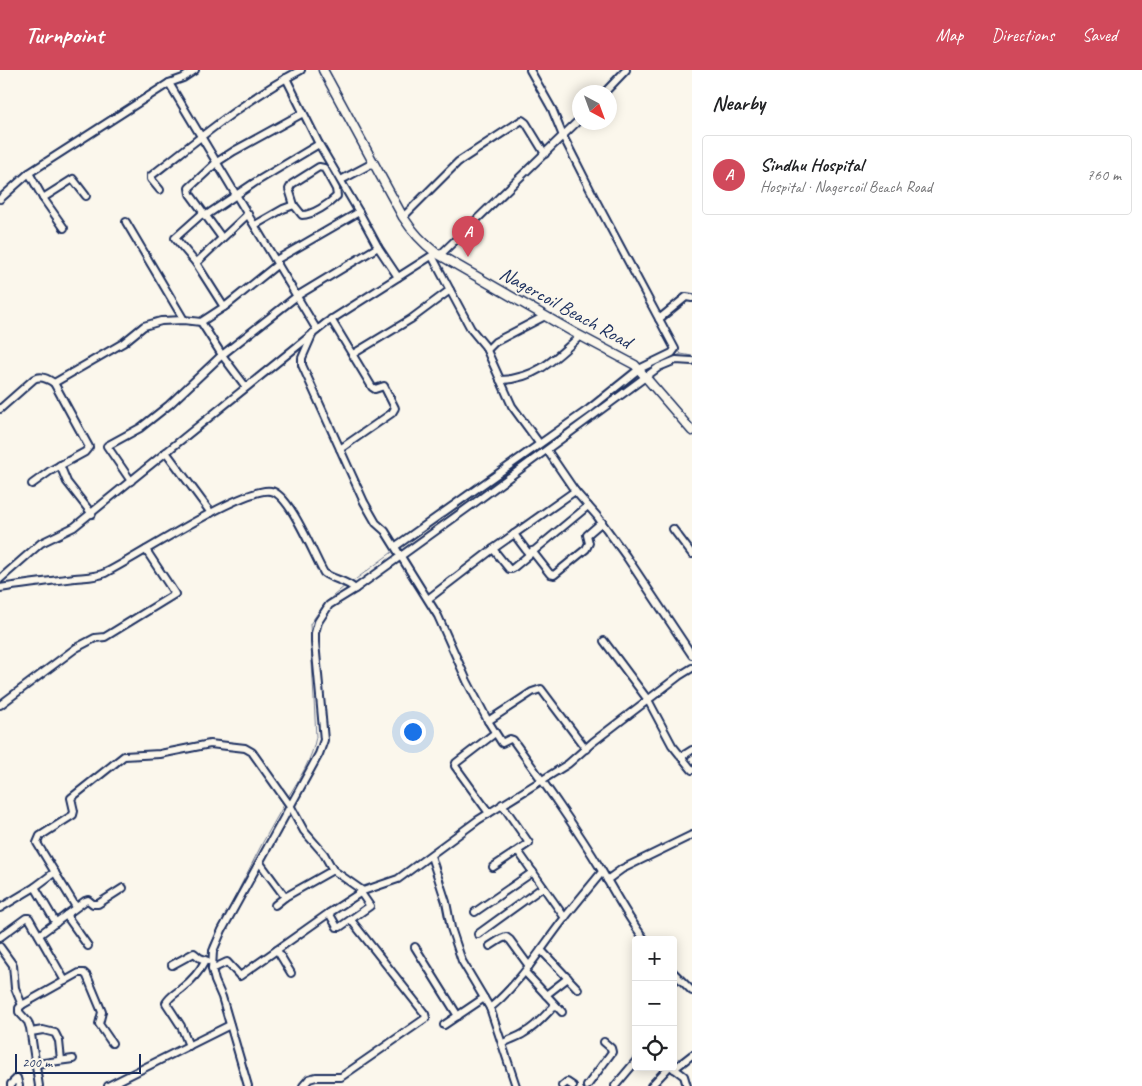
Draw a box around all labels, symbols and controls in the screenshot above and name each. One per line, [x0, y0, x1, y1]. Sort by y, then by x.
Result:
text: Turnpoint [25, 20, 104, 50]
text: Map [936, 24, 963, 46]
text: Directions [991, 24, 1054, 46]
text: Saved [1082, 24, 1117, 46]
north arrow [572, 85, 617, 130]
text: Nearby [712, 90, 765, 116]
text: Sindhu Hospital [760, 153, 863, 177]
text: A [725, 165, 733, 185]
text: 760 m [1087, 165, 1121, 185]
text: Hospital · Nagercoil Beach Road [760, 177, 932, 197]
pin: A [452, 216, 484, 257]
street label: Nagercoil Beach Road [495, 261, 639, 356]
your location [400, 719, 426, 745]
map controls [632, 936, 677, 1071]
button: + [632, 936, 677, 981]
button: − [632, 981, 677, 1026]
button: locate [632, 1026, 677, 1071]
scale bar [15, 1051, 141, 1074]
text: 200 m [22, 1054, 52, 1071]

